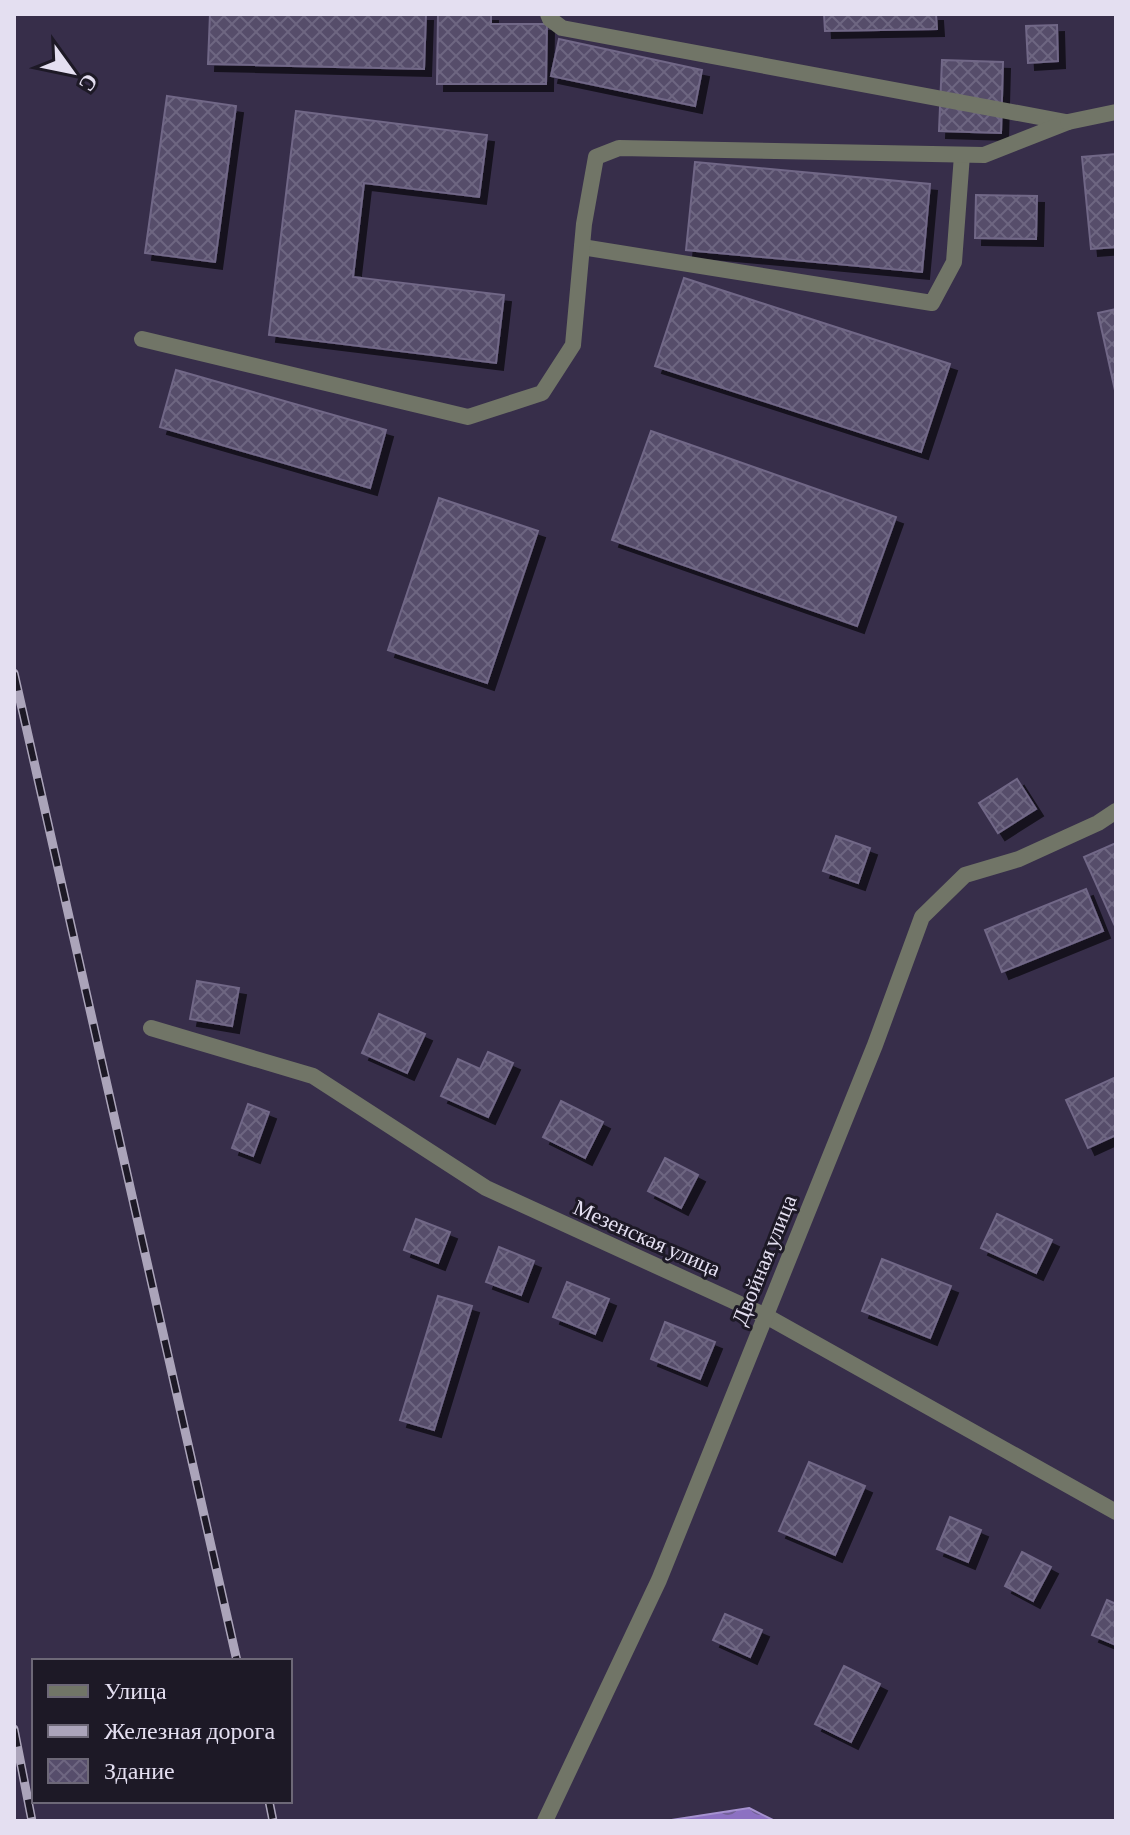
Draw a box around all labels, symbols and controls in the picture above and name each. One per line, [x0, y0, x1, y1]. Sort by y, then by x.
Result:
north arrow [32, 32, 112, 112]
text: С [74, 69, 103, 96]
street label: Двойная улица [727, 1191, 802, 1329]
street label: Мезенская улица [570, 1194, 724, 1282]
legend [32, 1659, 292, 1803]
text: Улица [104, 1677, 167, 1704]
text: Железная дорога [104, 1717, 275, 1744]
text: Здание [104, 1757, 175, 1784]

